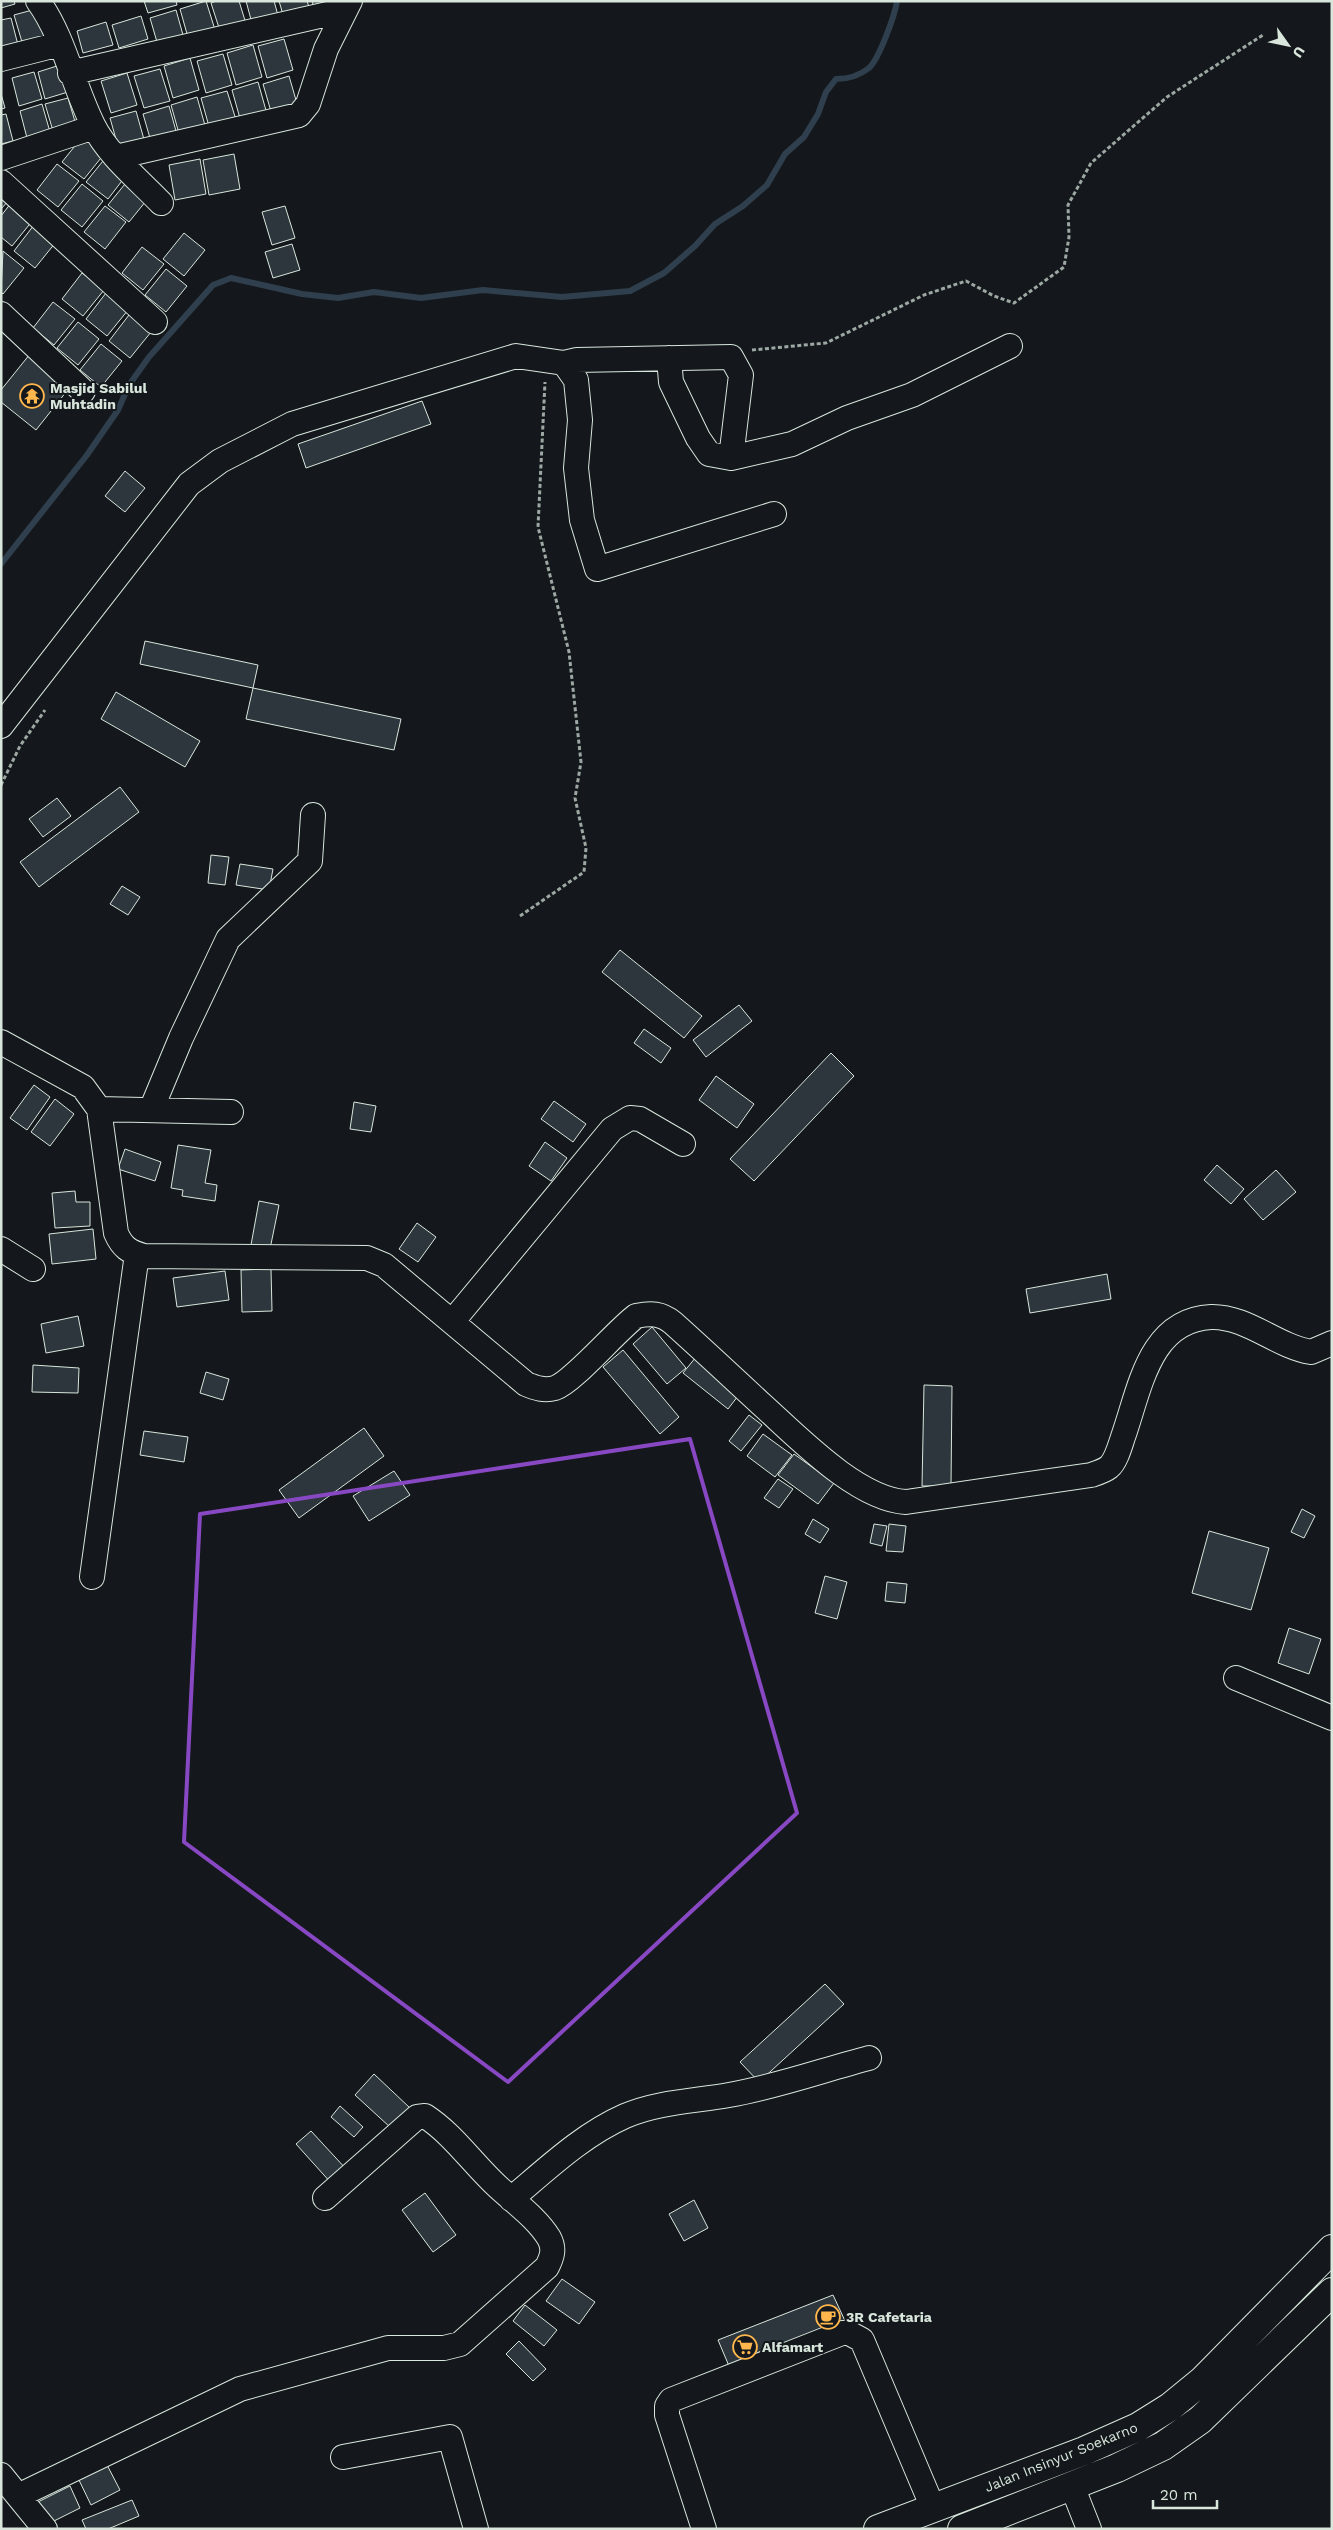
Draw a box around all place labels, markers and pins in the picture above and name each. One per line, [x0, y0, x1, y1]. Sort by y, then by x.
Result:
place label: Masjid Sabilul Muhtadin [50, 380, 147, 412]
temple icon: Masjid Sabilul Muhtadin [19, 383, 45, 409]
cafe icon: 3R Cafetaria [815, 2304, 841, 2330]
place label: 3R Cafetaria [846, 2309, 933, 2325]
supermarket icon: Alfamart [732, 2334, 758, 2360]
place label: Alfamart [762, 2339, 823, 2355]

